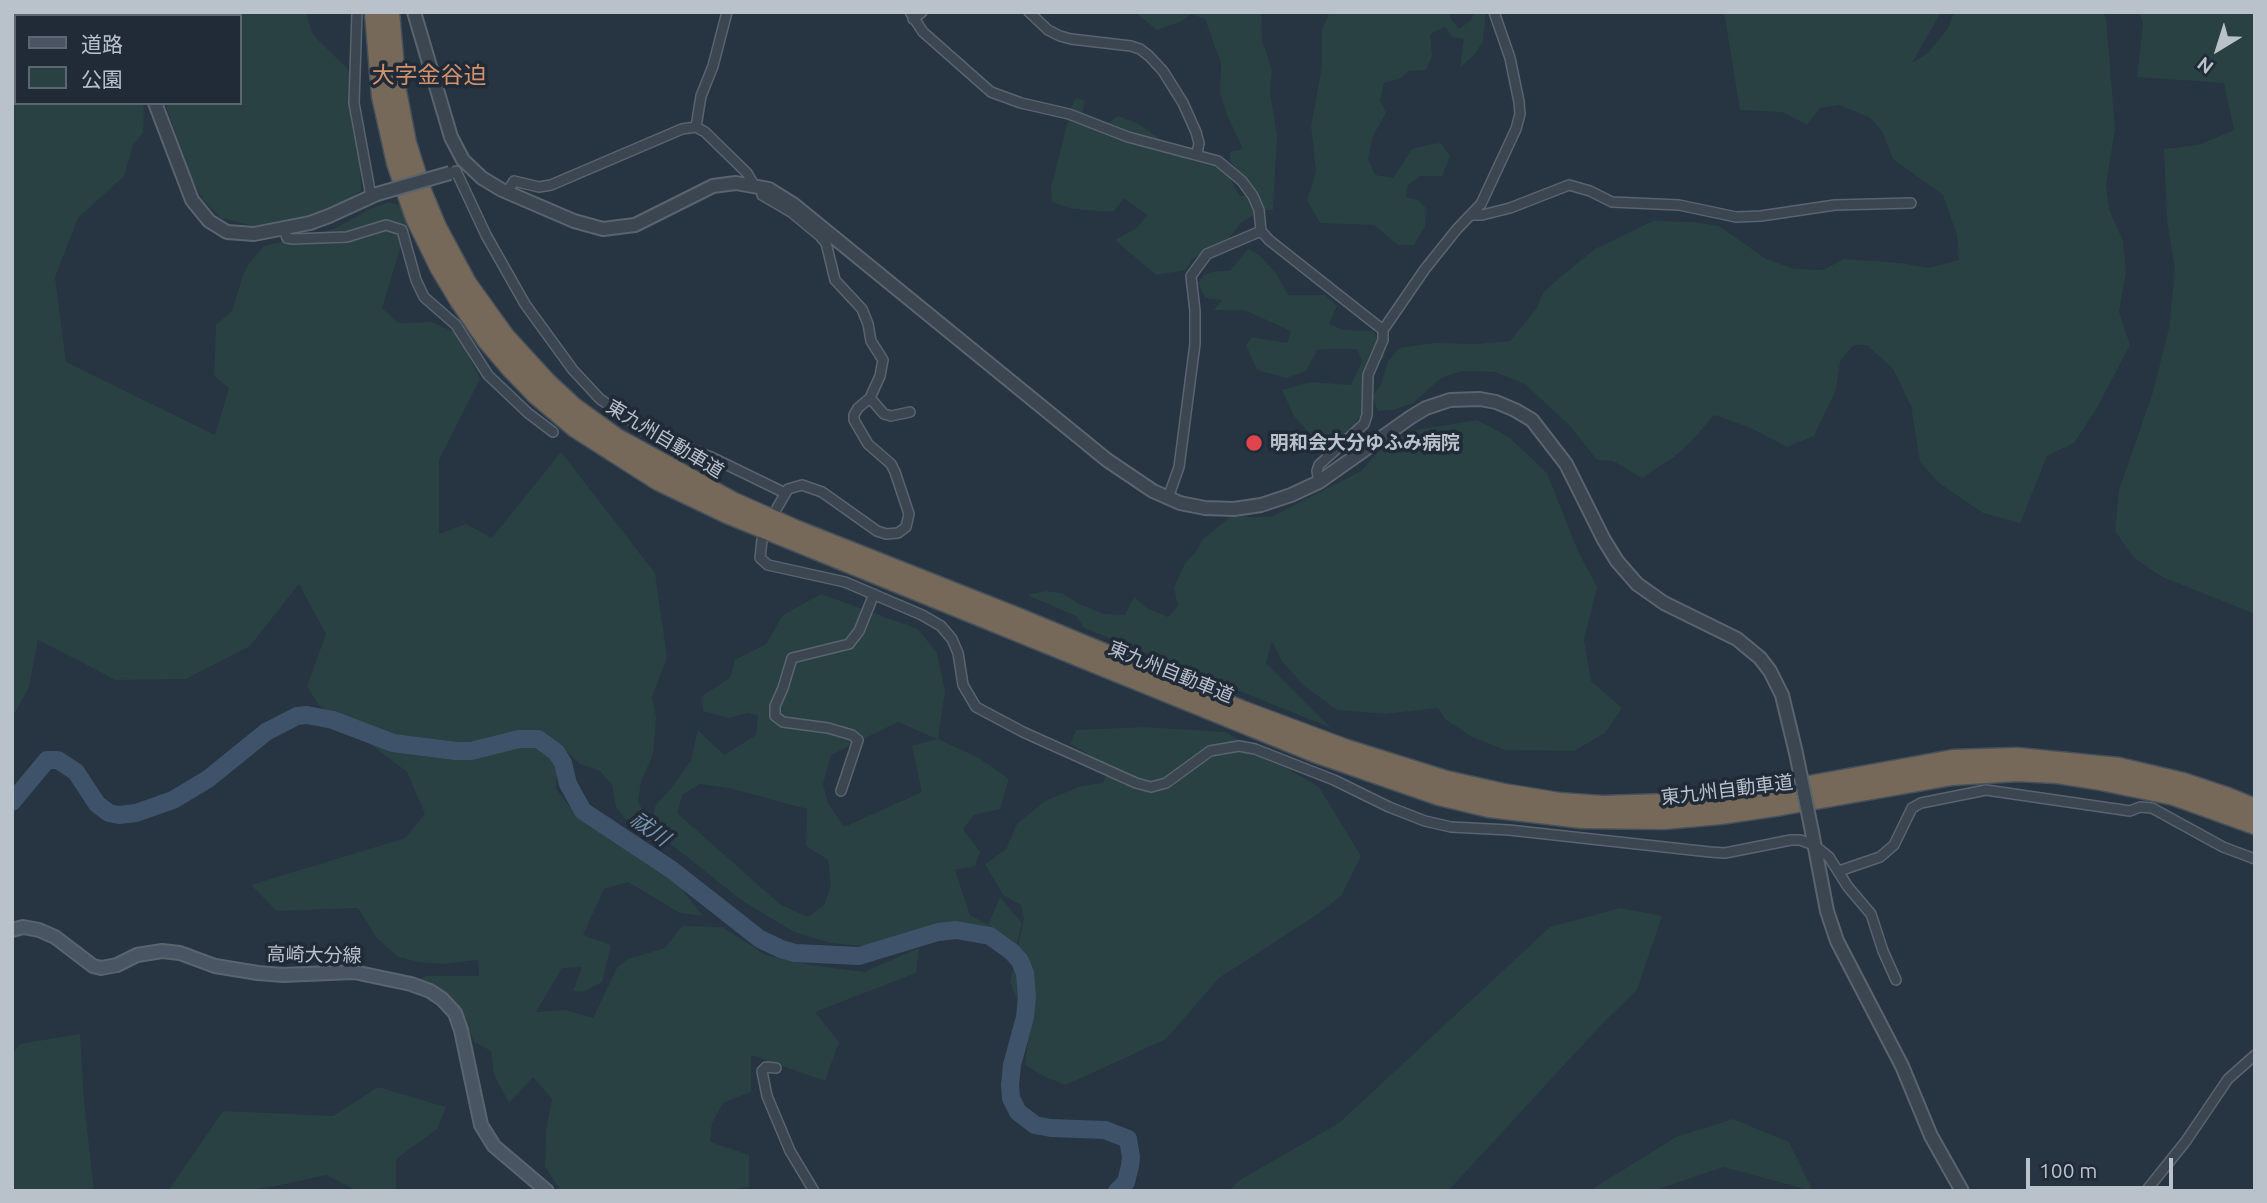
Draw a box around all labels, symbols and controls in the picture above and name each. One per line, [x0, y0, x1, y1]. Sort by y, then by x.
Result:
legend [14, 14, 242, 105]
north arrow [2183, 14, 2253, 84]
text: 道路 [81, 32, 123, 56]
text: N [2193, 53, 2217, 79]
district label: 大字金谷迫 [372, 61, 486, 89]
text: 公園 [81, 67, 123, 91]
street label: 東九州自動車道 [602, 395, 728, 483]
place label: 明和会大分ゆふみ病院 [1270, 432, 1460, 454]
marker: 明和会大分ゆふみ病院 [1244, 433, 1264, 453]
street label: 東九州自動車道 [1105, 637, 1237, 707]
street label: 東九州自動車道 [1660, 771, 1794, 809]
water label: 祓川 [626, 807, 674, 851]
street label: 高崎大分線 [266, 943, 362, 967]
scale bar [2029, 1144, 2176, 1188]
text: 100 m [2039, 1158, 2097, 1182]

